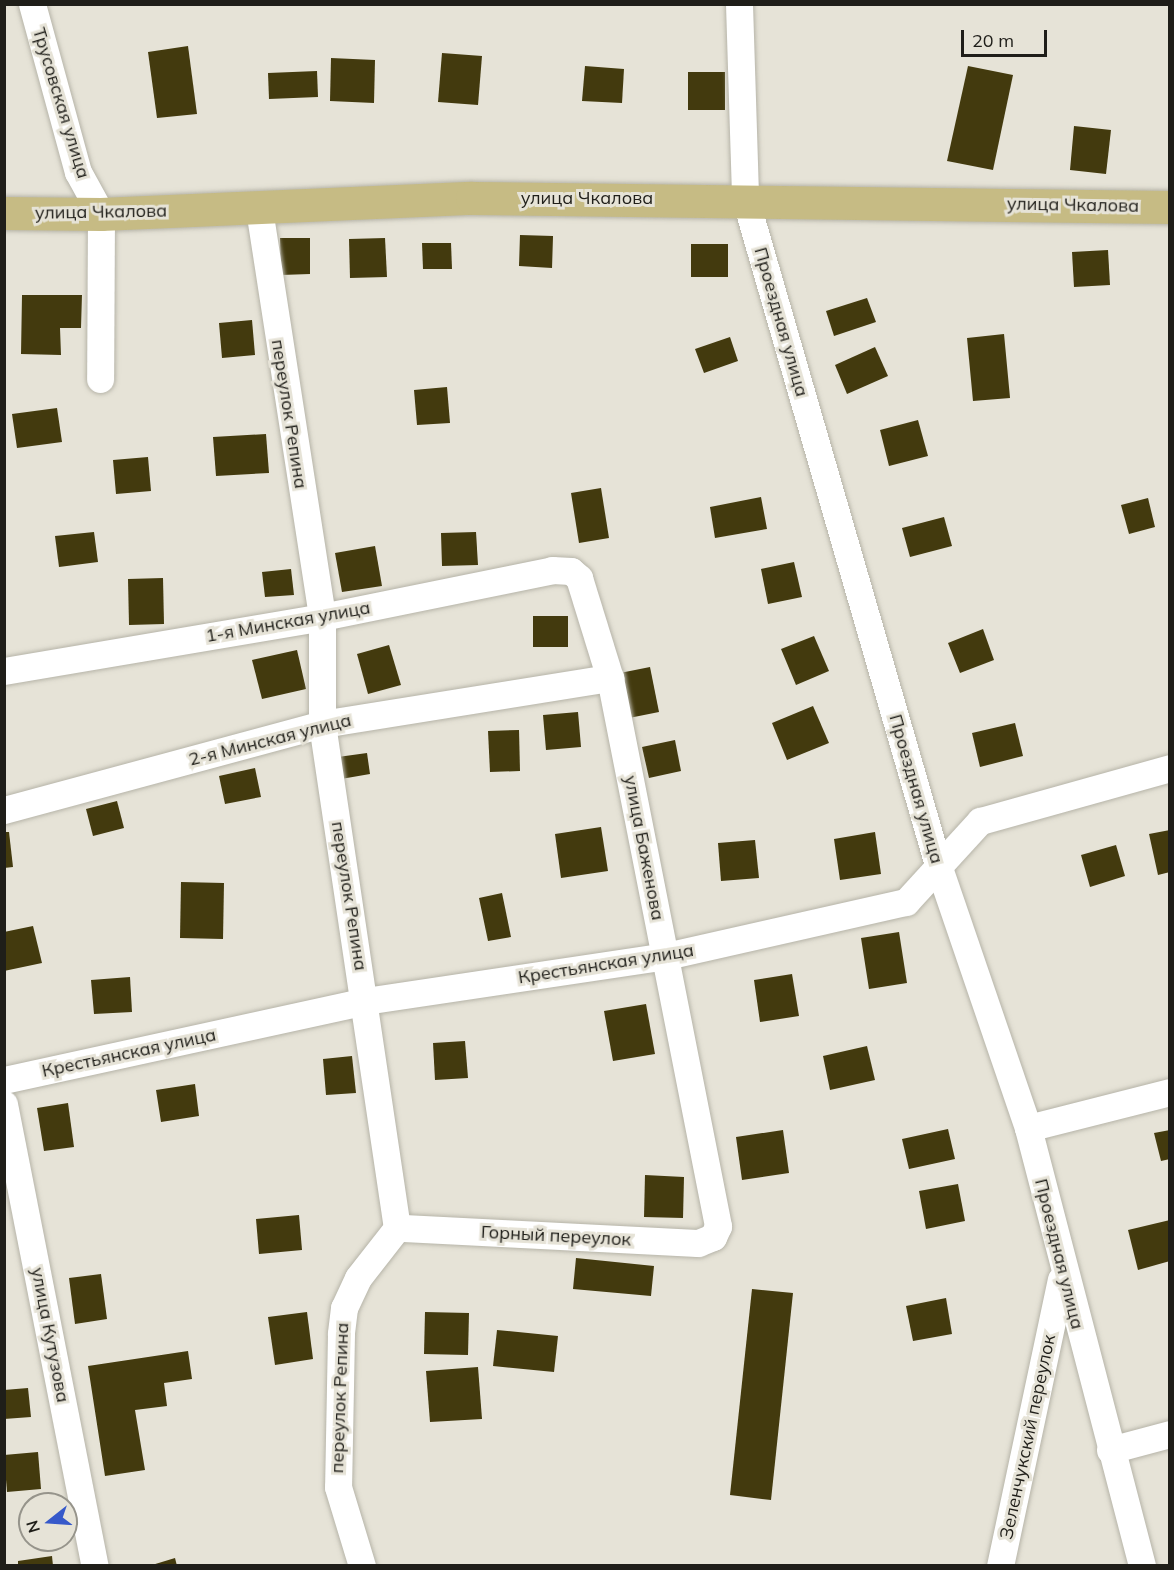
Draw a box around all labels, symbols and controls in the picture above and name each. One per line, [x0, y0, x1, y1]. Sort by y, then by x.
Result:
scale bar [964, 18, 1050, 56]
street label: Трусовская улица [28, 25, 94, 181]
text: 20 m [972, 29, 1014, 52]
street label: улица Чкалова [521, 187, 653, 209]
street label: улица Чкалова [1007, 193, 1139, 217]
street label: улица Чкалова [35, 200, 167, 224]
street label: Проездная улица [749, 245, 813, 399]
street label: переулок Репина [267, 338, 311, 490]
street label: 1-я Минская улица [204, 597, 372, 647]
street label: 2-я Минская улица [186, 709, 354, 771]
street label: Проездная улица [884, 712, 948, 866]
street label: улица Баженова [619, 774, 669, 922]
street label: переулок Репина [327, 820, 371, 972]
street label: Крестьянская улица [517, 939, 695, 989]
street label: Крестьянская улица [40, 1024, 218, 1082]
street label: Проездная улица [1030, 1177, 1088, 1331]
street label: Горный переулок [480, 1221, 632, 1251]
street label: улица Кутузова [26, 1266, 74, 1404]
street label: переулок Репина [327, 1322, 353, 1474]
street label: Зеленчукский переулок [996, 1333, 1060, 1541]
north arrow [18, 1492, 78, 1552]
text: N [21, 1518, 44, 1535]

